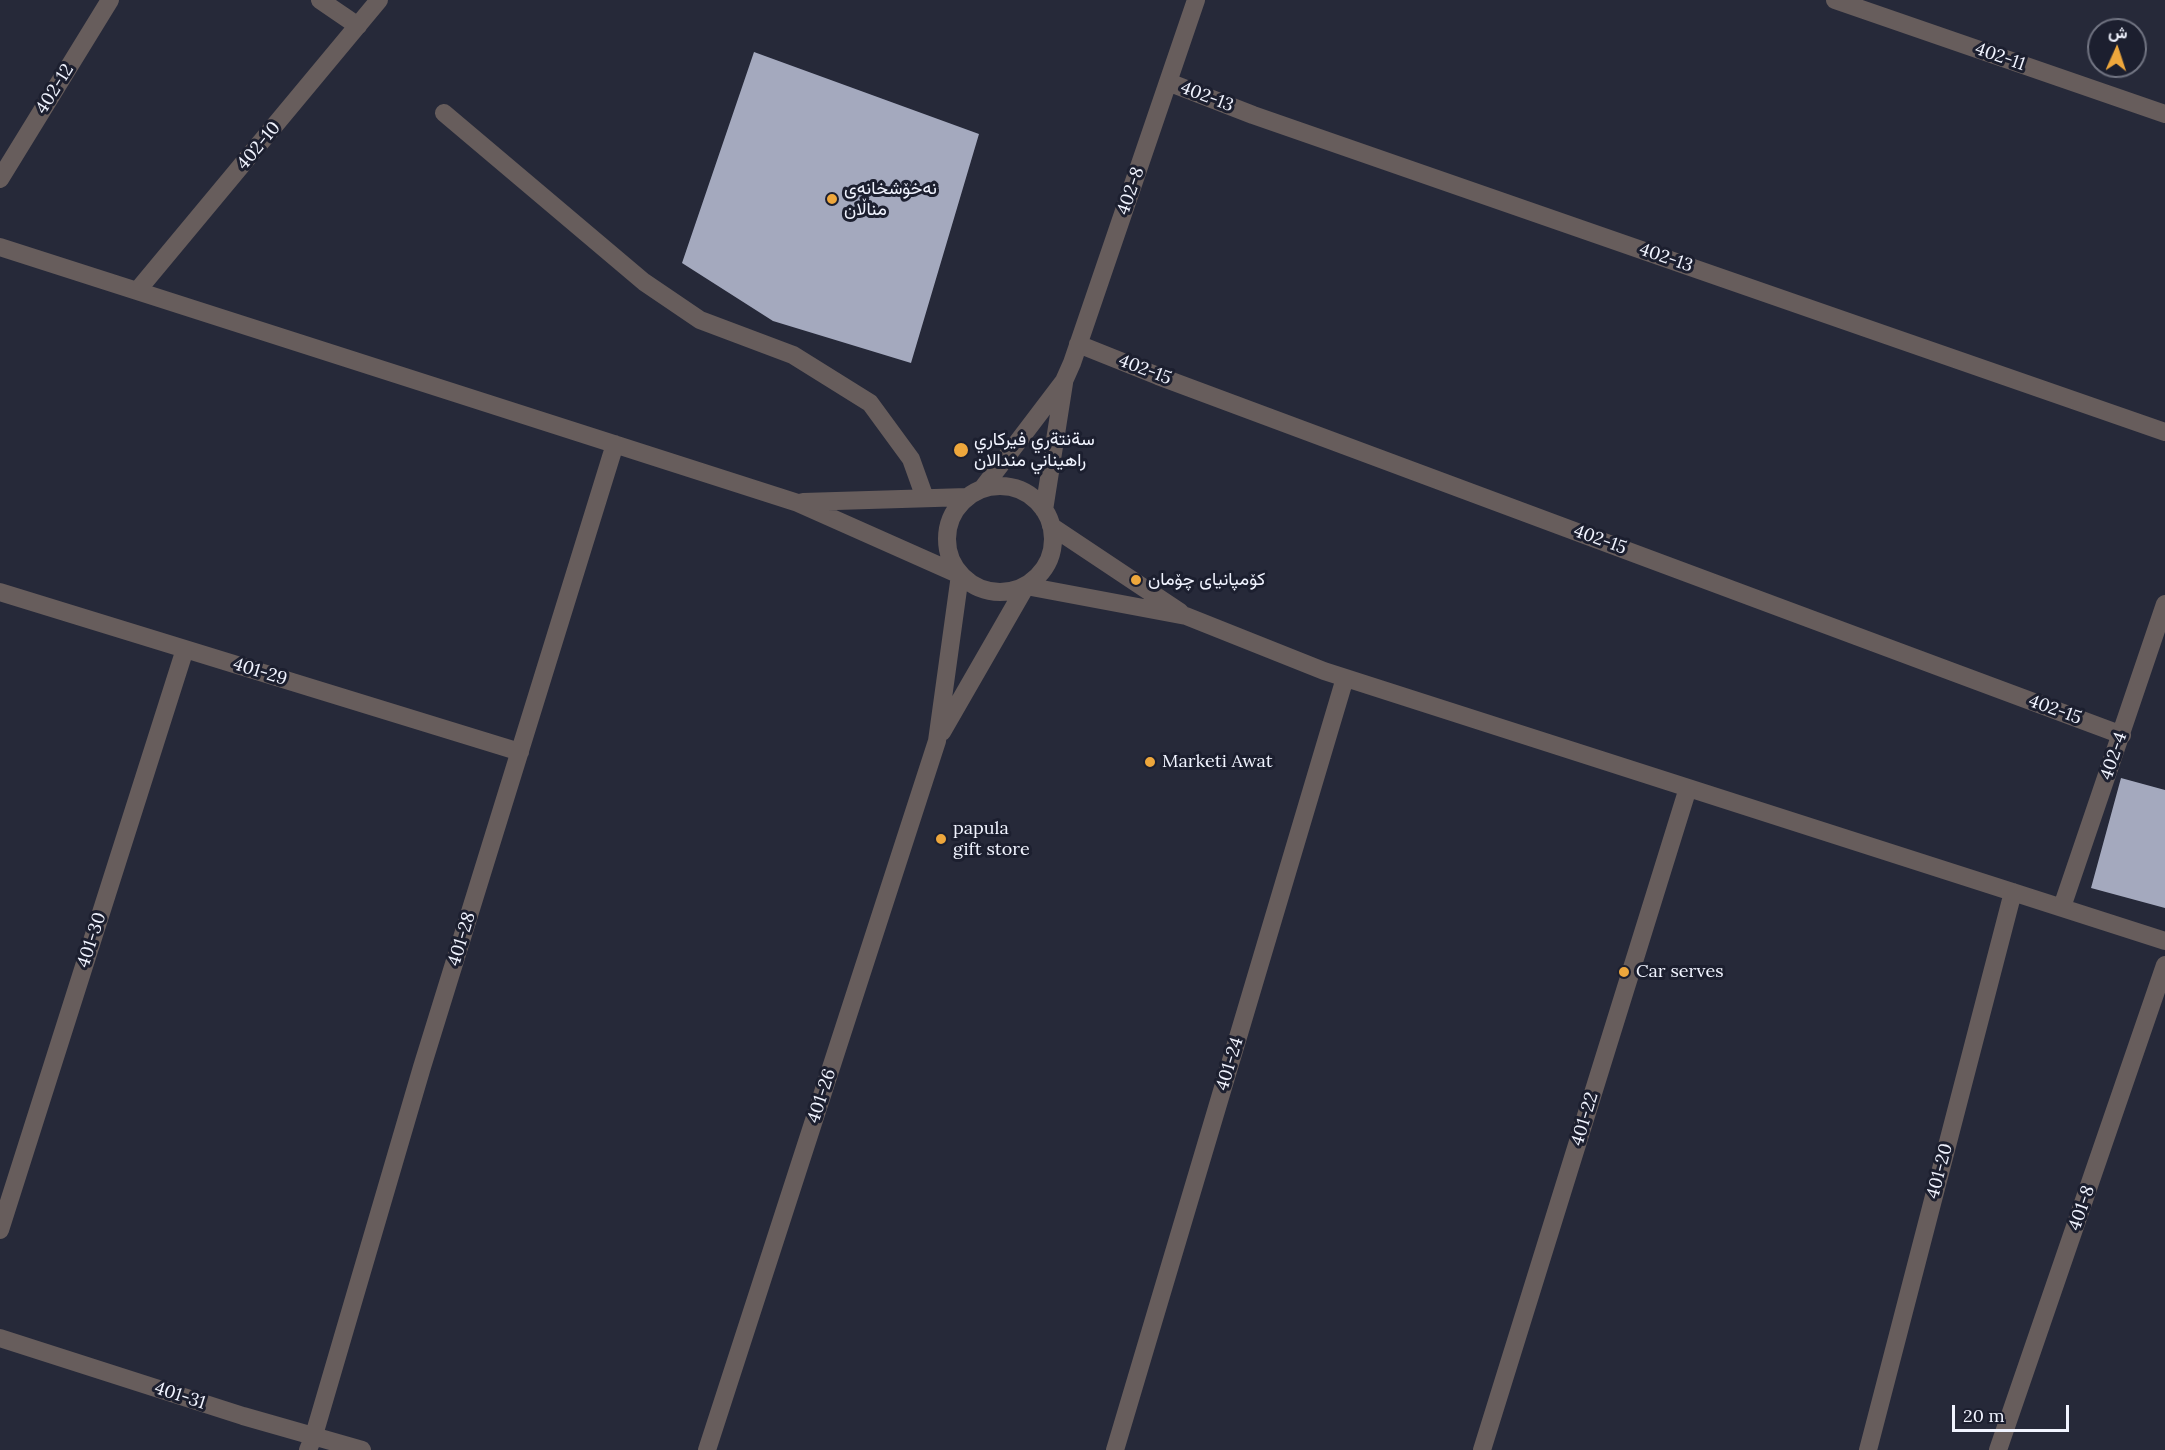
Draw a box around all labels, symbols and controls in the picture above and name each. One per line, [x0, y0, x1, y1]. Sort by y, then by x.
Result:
north arrow [2087, 18, 2147, 78]
text: ش [2108, 22, 2128, 43]
street label: 402-11 [1972, 38, 2028, 76]
street label: 402-12 [31, 60, 79, 118]
street label: 402-13 [1177, 77, 1237, 117]
street label: 402-10 [233, 118, 285, 174]
street label: 402-8 [1113, 164, 1149, 218]
place label: نەخۆشخانەی مناڵان [844, 178, 937, 220]
marker: نەخۆشخانەی مناڵان [825, 192, 839, 206]
street label: 402-13 [1636, 239, 1696, 277]
street label: 402-15 [1116, 350, 1174, 390]
place label: سةنتةري فيركاري راهيناني مندالان [974, 429, 1095, 472]
marker: سةنتةري فيركاري راهيناني مندالان [952, 441, 970, 459]
street label: 402-15 [1571, 520, 1629, 560]
place label: کۆمپانیای چۆمان [1148, 569, 1265, 591]
marker: کۆمپانیای چۆمان [1129, 573, 1143, 587]
street label: 401-29 [230, 654, 290, 690]
street label: 402-15 [2026, 690, 2084, 730]
street label: 402-4 [2096, 729, 2132, 783]
place label: Marketi Awat [1162, 751, 1273, 773]
marker: Marketi Awat [1143, 755, 1157, 769]
place label: papula gift store [953, 818, 1030, 860]
marker: papula gift store [934, 832, 948, 846]
street label: 401-28 [444, 909, 480, 969]
street label: 401-30 [73, 910, 111, 970]
place label: Car serves [1636, 961, 1723, 983]
marker: Car serves [1617, 965, 1631, 979]
street label: 401-24 [1212, 1035, 1248, 1093]
street label: 401-26 [803, 1066, 841, 1126]
street label: 401-22 [1567, 1090, 1603, 1148]
street label: 401-20 [1922, 1141, 1958, 1201]
street label: 401-8 [2064, 1183, 2100, 1233]
street label: 401-31 [152, 1378, 208, 1414]
scale bar [1955, 1393, 2072, 1431]
text: 20 m [1963, 1404, 2005, 1427]

